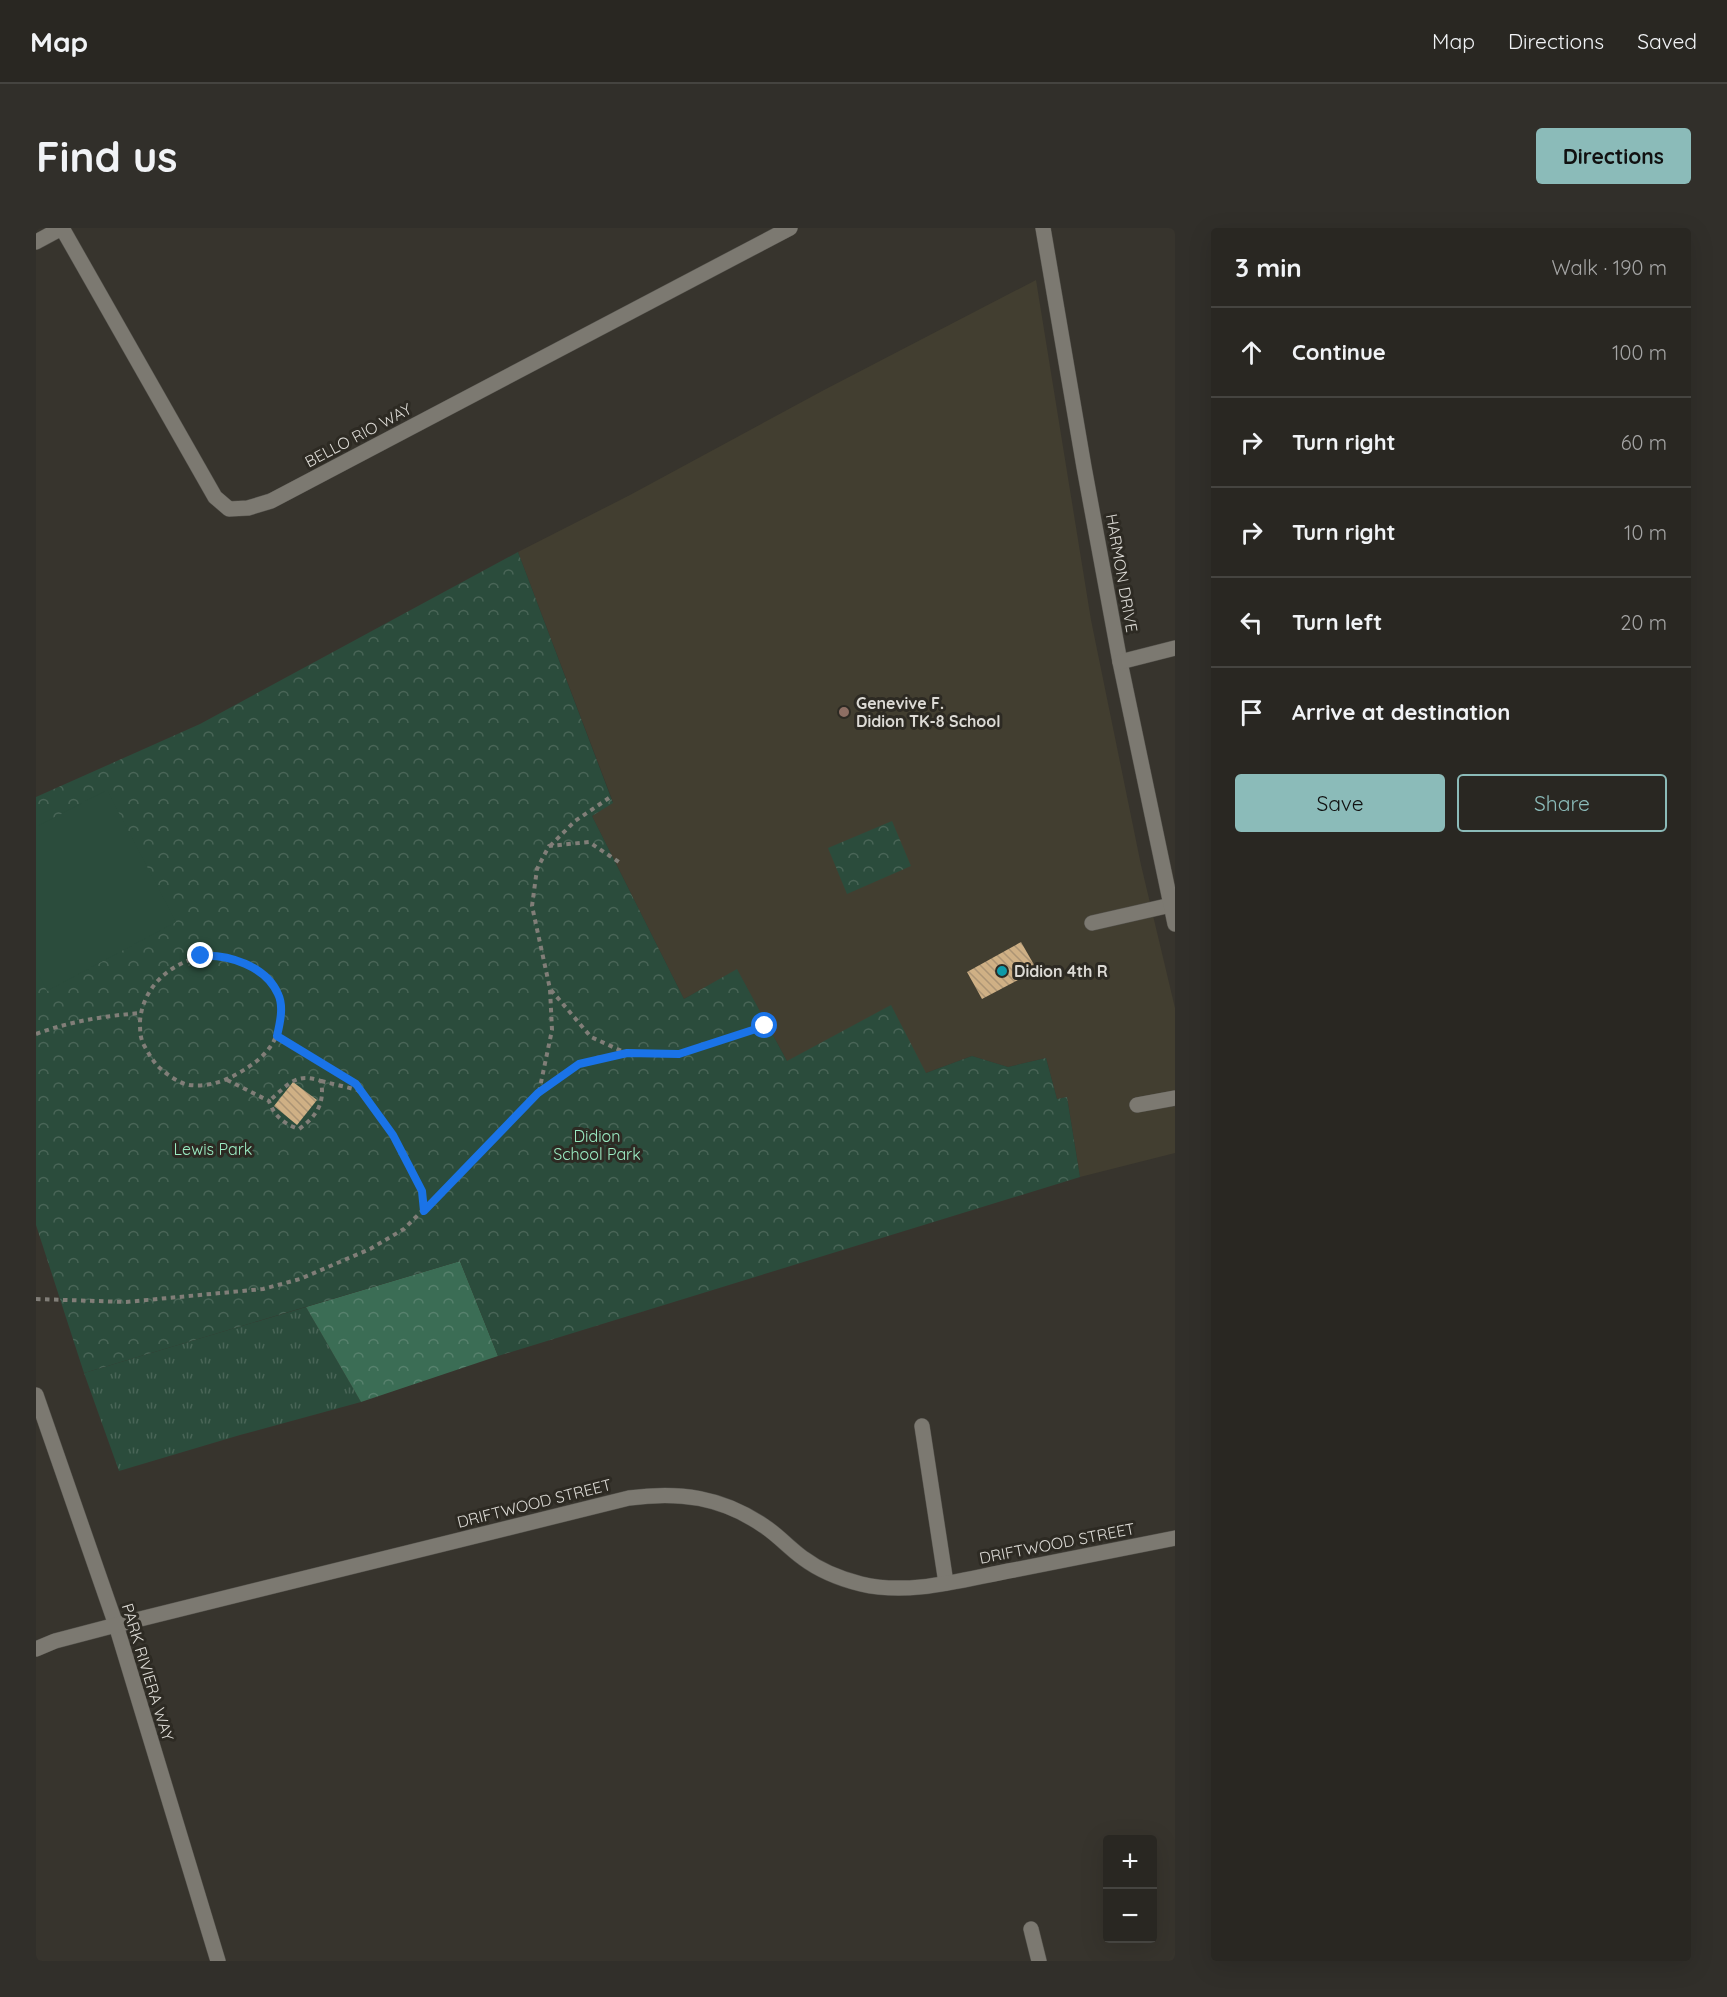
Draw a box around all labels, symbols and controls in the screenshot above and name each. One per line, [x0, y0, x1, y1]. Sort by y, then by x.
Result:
text: Map [30, 24, 88, 59]
text: Map [1432, 28, 1475, 54]
text: Directions [1508, 28, 1604, 54]
text: Saved [1637, 28, 1697, 54]
button: Directions [1536, 128, 1691, 184]
text: Find us [36, 130, 178, 183]
text: 3 min [1235, 251, 1302, 284]
text: Walk · 190 m [1551, 255, 1667, 280]
icon: ahead [1235, 336, 1268, 369]
text: Continue [1292, 338, 1386, 366]
text: 100 m [1612, 340, 1667, 365]
street label: BELLO RIO WAY [301, 398, 415, 472]
icon: right [1235, 426, 1268, 459]
text: Turn right [1292, 428, 1396, 456]
text: 60 m [1621, 430, 1667, 455]
street label: HARMON DRIVE [1102, 512, 1142, 634]
icon: right [1235, 516, 1268, 549]
text: Turn right [1292, 518, 1396, 546]
text: 10 m [1624, 520, 1667, 545]
icon: left [1235, 606, 1268, 639]
text: Turn left [1292, 608, 1382, 636]
text: 20 m [1620, 610, 1667, 635]
place label: Genevive F. Didion TK-8 School [856, 693, 1001, 731]
icon: arrive [1235, 696, 1268, 729]
text: Arrive at destination [1292, 698, 1510, 726]
marker: Genevive F. Didion TK-8 School [837, 705, 851, 719]
button: Save [1235, 774, 1445, 832]
button: Share [1457, 774, 1667, 832]
route end [187, 942, 213, 968]
place label: Didion 4th R [1014, 961, 1108, 981]
marker: Didion 4th R [995, 964, 1009, 978]
route start [751, 1012, 777, 1038]
park label: Didion School Park [553, 1126, 641, 1164]
park label: Lewis Park [174, 1139, 252, 1159]
street label: DRIFTWOOD STREET [455, 1474, 614, 1532]
street label: DRIFTWOOD STREET [977, 1518, 1137, 1568]
street label: PARK RIVIERA WAY [118, 1601, 178, 1743]
map controls [1103, 1835, 1157, 1943]
button: + [1103, 1835, 1157, 1889]
button: − [1103, 1889, 1157, 1943]

